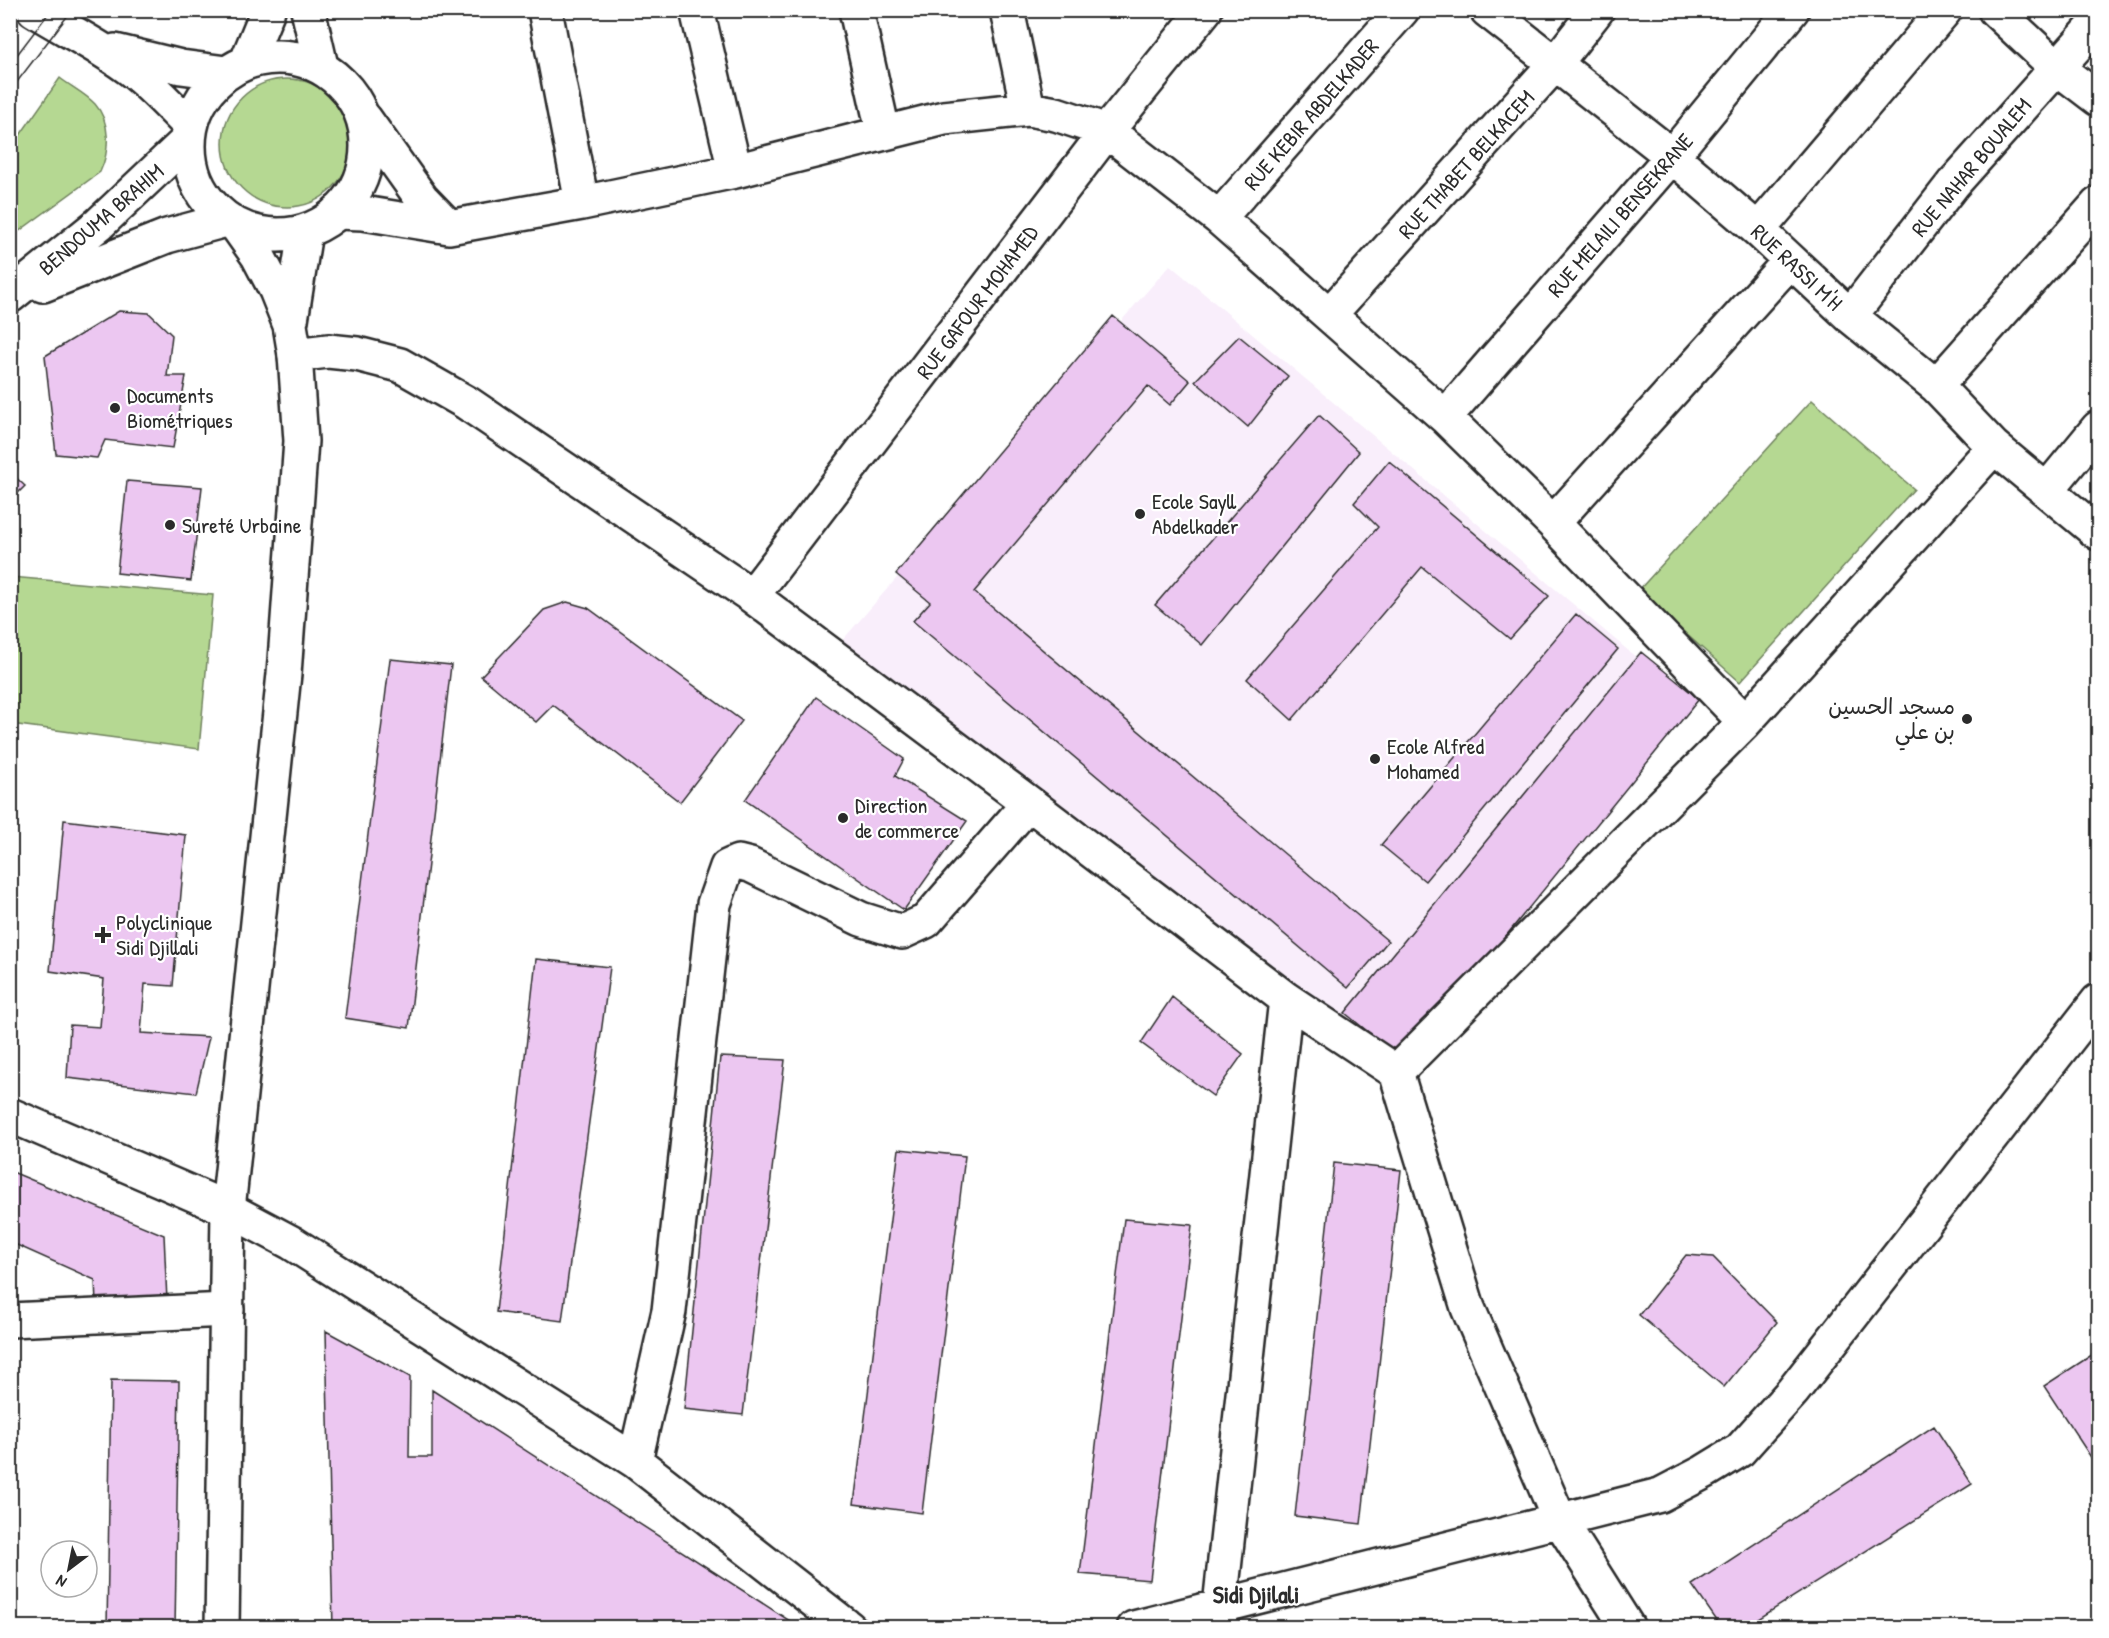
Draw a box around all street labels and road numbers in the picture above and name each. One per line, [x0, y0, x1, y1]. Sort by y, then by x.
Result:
street label: RUE KEBIR ABDELKADER [1237, 32, 1385, 196]
street label: RUE THABET BELKACEM [1391, 83, 1541, 245]
street label: RUE NAHAR BOUALEM [1904, 91, 2038, 243]
street label: RUE MELAILI BENSEKRANE [1540, 126, 1700, 303]
street label: BENDOUMA BRAHIM [32, 156, 170, 282]
street label: RUE RASSI M'H [1745, 217, 1849, 317]
street label: RUE GAFOUR MOHAMED [909, 218, 1045, 385]

